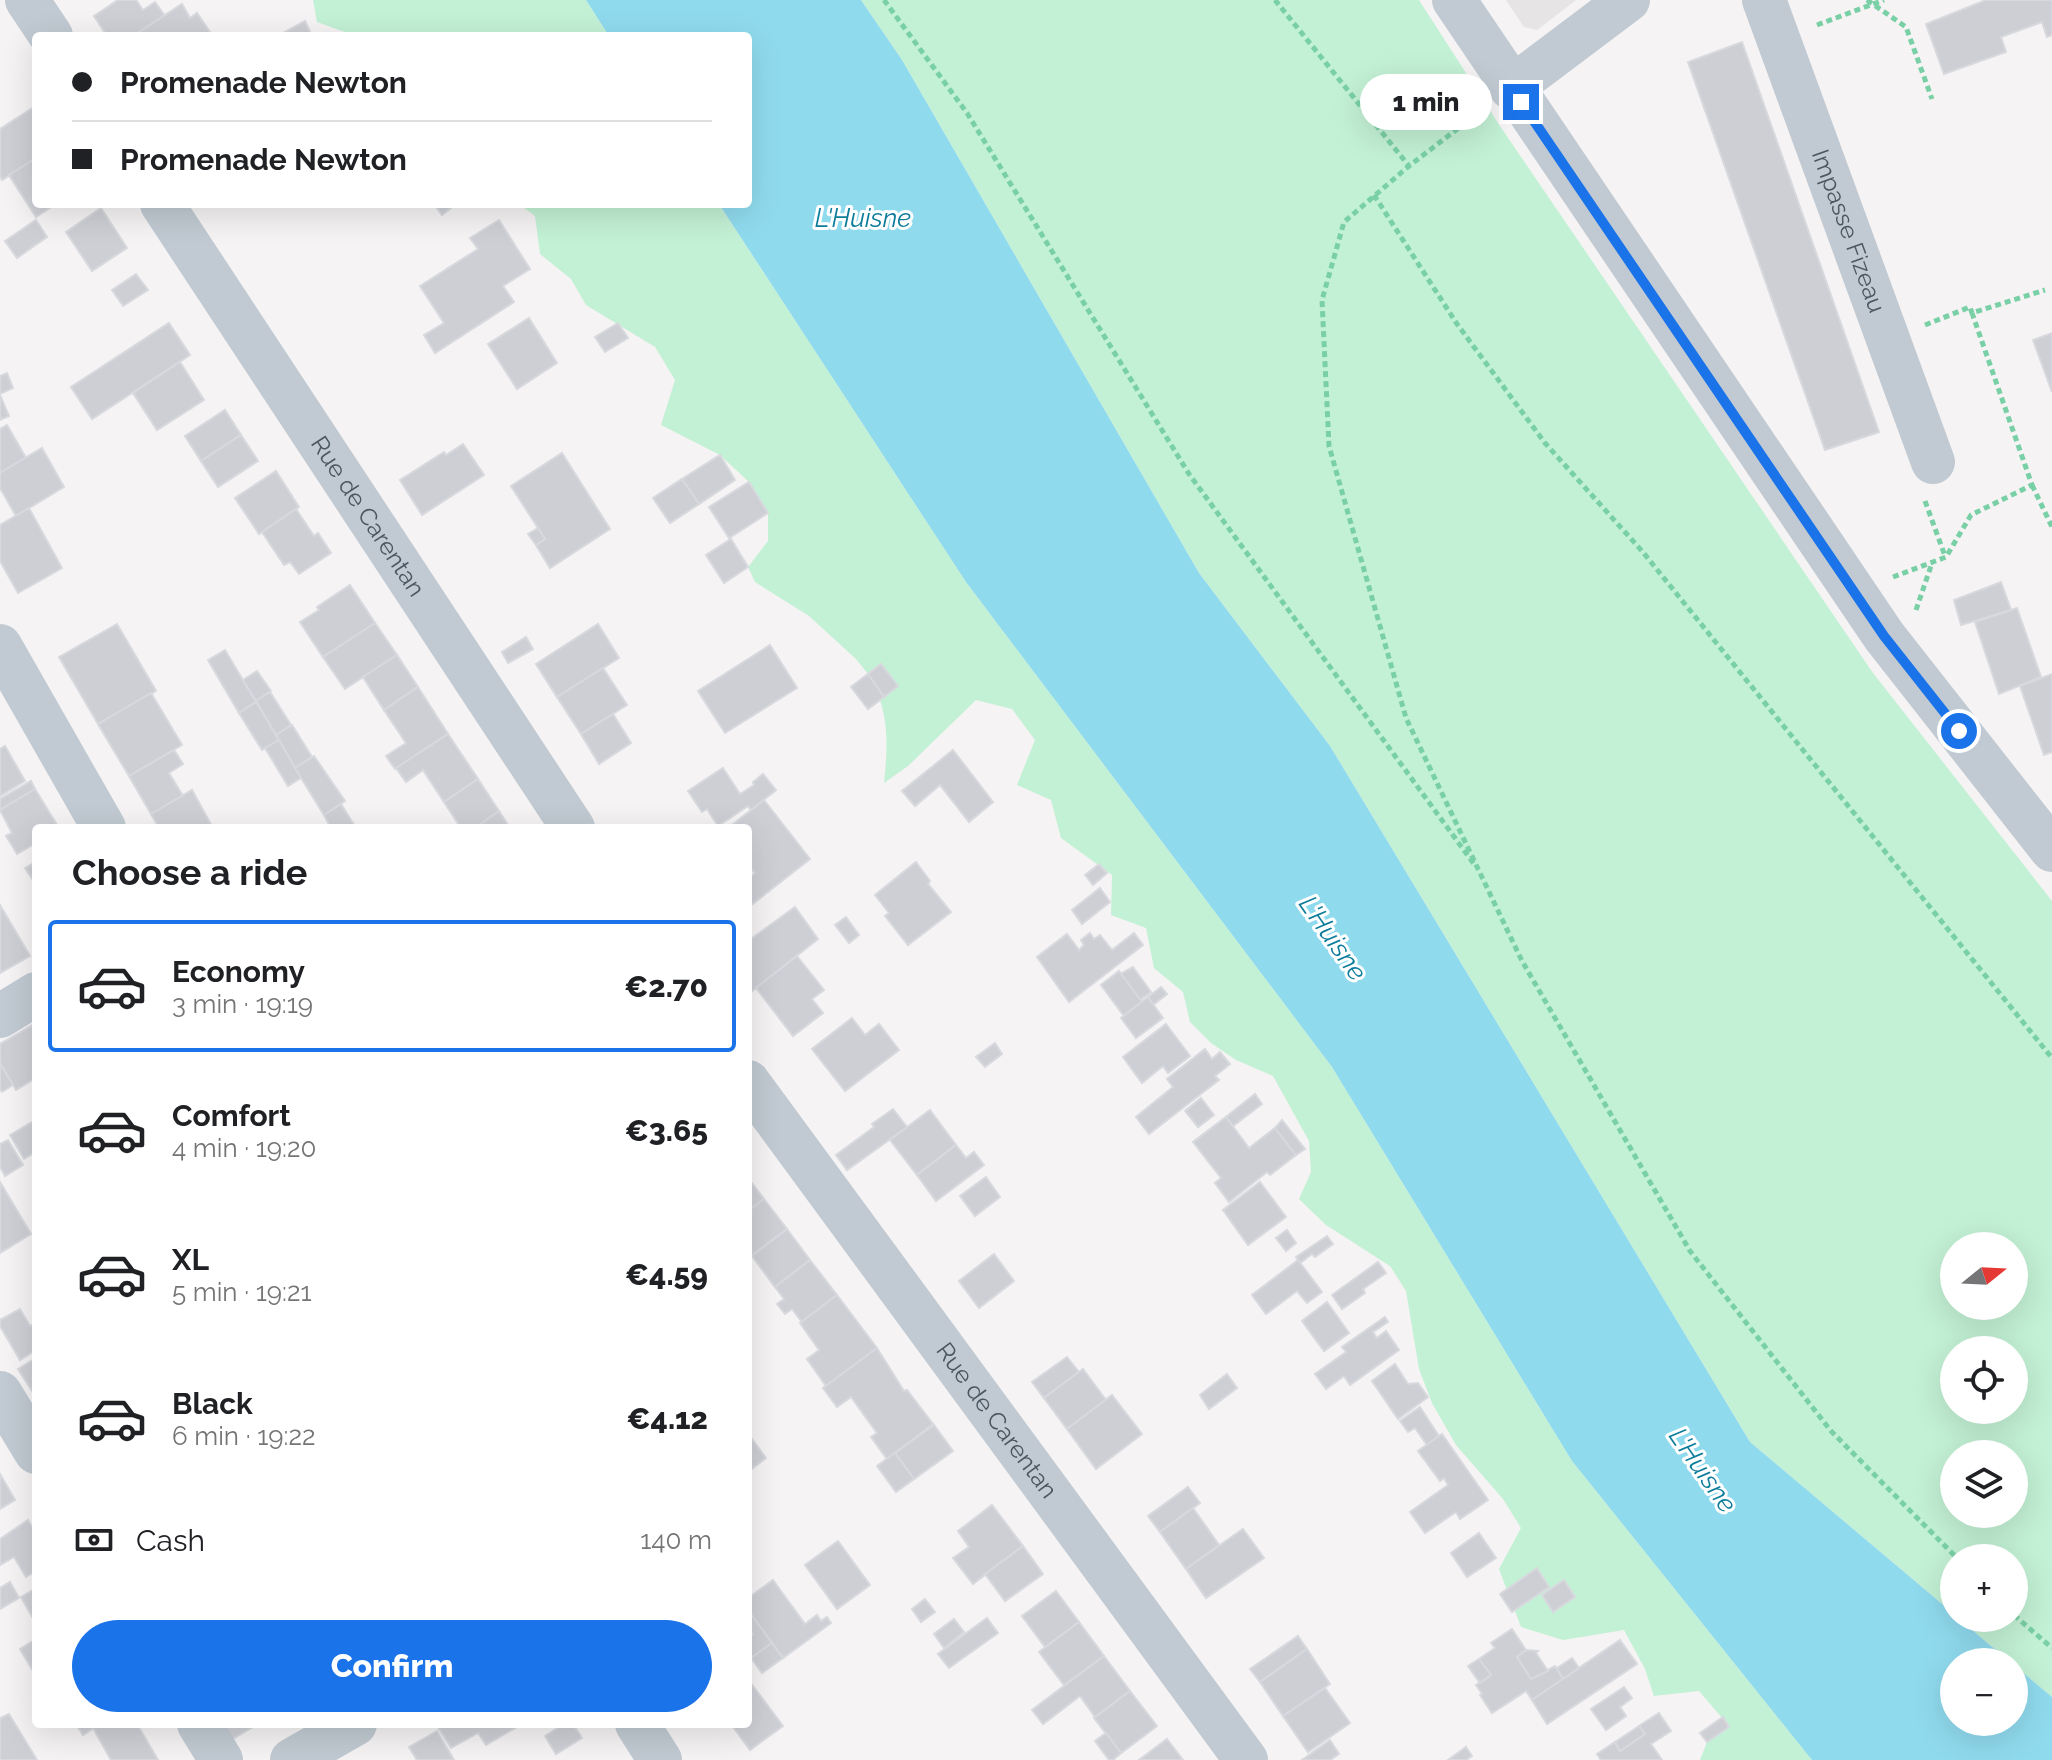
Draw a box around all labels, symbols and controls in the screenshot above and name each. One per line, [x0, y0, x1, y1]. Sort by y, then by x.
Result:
text: Promenade Newton [120, 65, 407, 100]
callout: 1 min [1361, 74, 1493, 130]
route end [1503, 84, 1539, 120]
text: 1 min [1393, 87, 1459, 117]
text: Promenade Newton [120, 142, 407, 177]
street label: Impasse Fizeau [1806, 145, 1892, 316]
water label: L'Huisne [815, 203, 911, 233]
street label: Rue de Carentan [305, 430, 431, 602]
route start [1941, 713, 1977, 749]
text: Choose a ride [72, 851, 307, 893]
water label: L'Huisne [1293, 890, 1373, 986]
icon: car [76, 950, 148, 1022]
text: Economy [172, 954, 305, 989]
text: €2.70 [624, 969, 708, 1004]
text: 3 min · 19:19 [172, 989, 313, 1019]
icon: car [76, 1094, 148, 1166]
text: Comfort [172, 1098, 291, 1133]
text: €3.65 [625, 1113, 708, 1148]
text: 4 min · 19:20 [172, 1133, 316, 1163]
north arrow [1940, 1232, 2028, 1320]
map controls [1940, 1232, 2028, 1736]
icon: car [76, 1238, 148, 1310]
text: XL [172, 1242, 209, 1277]
text: €4.59 [625, 1257, 708, 1292]
text: 5 min · 19:21 [172, 1277, 312, 1307]
button: locate [1940, 1336, 2028, 1424]
street label: Rue de Carentan [930, 1337, 1064, 1504]
icon: car [76, 1382, 148, 1454]
text: Black [172, 1386, 253, 1421]
text: €4.12 [627, 1401, 708, 1436]
text: 6 min · 19:22 [172, 1421, 316, 1451]
water label: L'Huisne [1663, 1422, 1743, 1518]
button: layers [1940, 1440, 2028, 1528]
icon: cash [72, 1518, 116, 1562]
text: Cash [136, 1523, 205, 1558]
text: 140 m [640, 1525, 712, 1555]
button: + [1940, 1544, 2028, 1632]
button: Confirm [72, 1620, 712, 1712]
button: − [1940, 1648, 2028, 1736]

